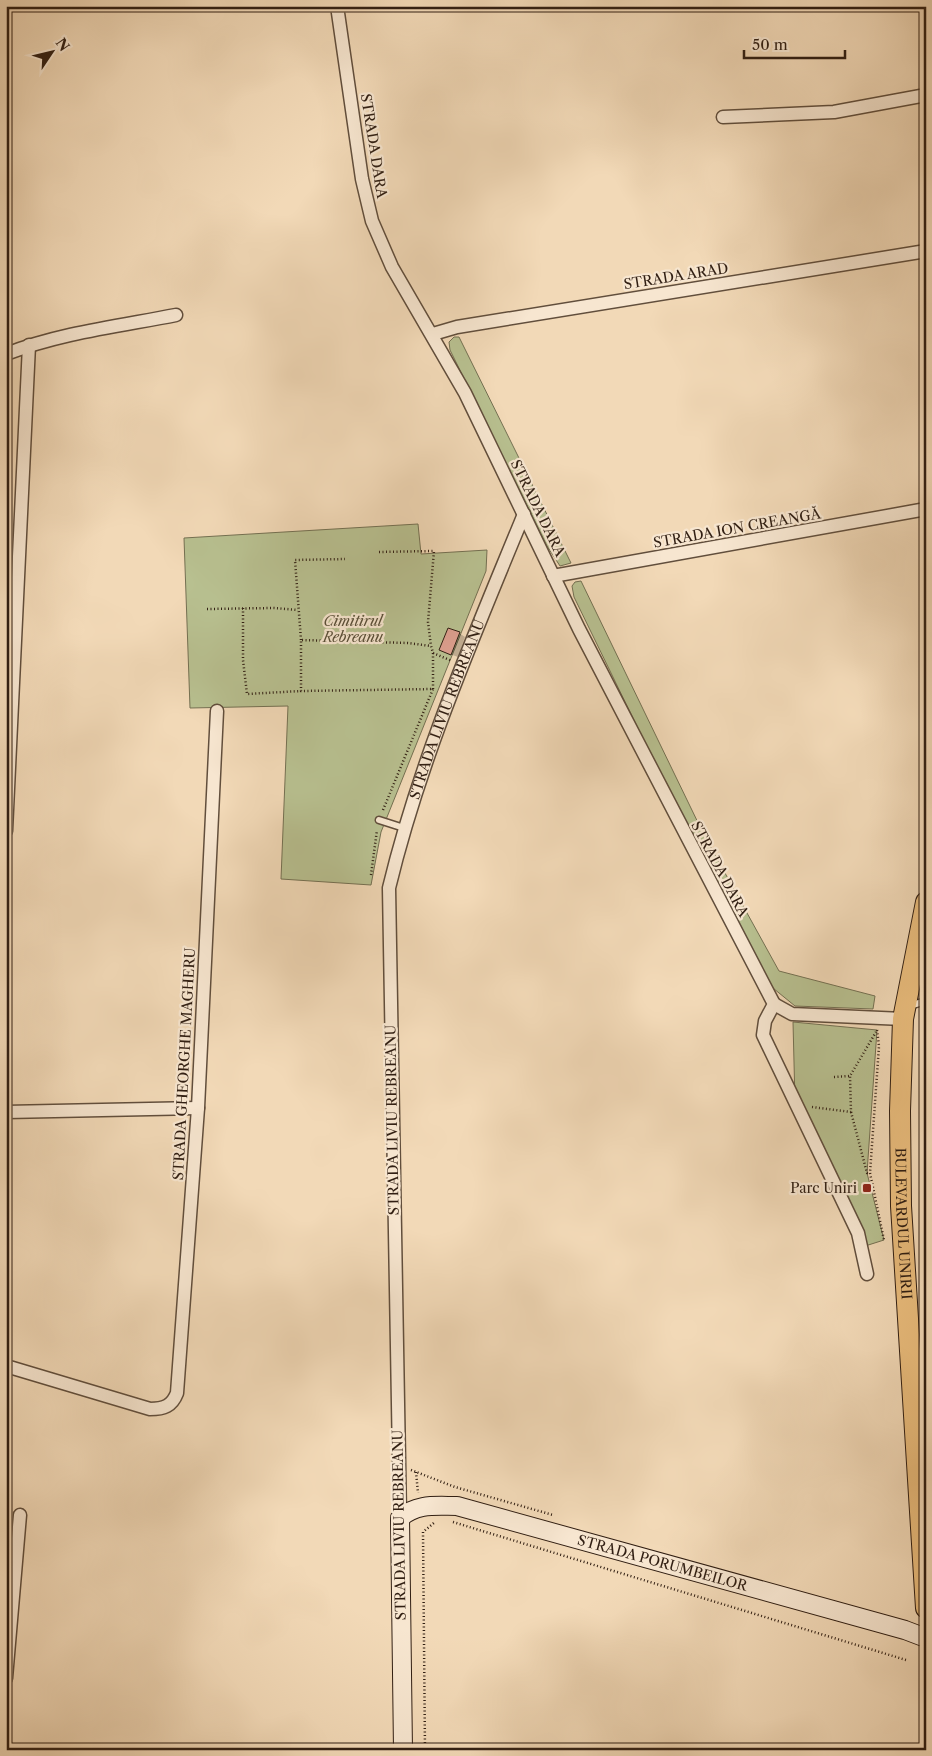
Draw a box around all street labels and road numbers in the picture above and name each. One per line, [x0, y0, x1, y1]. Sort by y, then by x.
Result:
street label: STRADA DARA [357, 92, 391, 200]
street label: STRADA ARAD [622, 259, 730, 293]
street label: STRADA DARA [507, 456, 570, 560]
street label: STRADA ION CREANGĂ [652, 504, 823, 552]
street label: STRADA LIVIU REBREANU [405, 617, 489, 802]
street label: STRADA DARA [687, 818, 753, 921]
street label: STRADA GHEORGHE MAGHERU [169, 947, 199, 1181]
street label: STRADA LIVIU REBREANU [381, 1024, 403, 1215]
street label: BULEVARDUL UNIRII [891, 1148, 916, 1300]
street label: STRADA LIVIU REBREANU [388, 1429, 410, 1620]
street label: STRADA PORUMBEILOR [575, 1531, 750, 1595]

